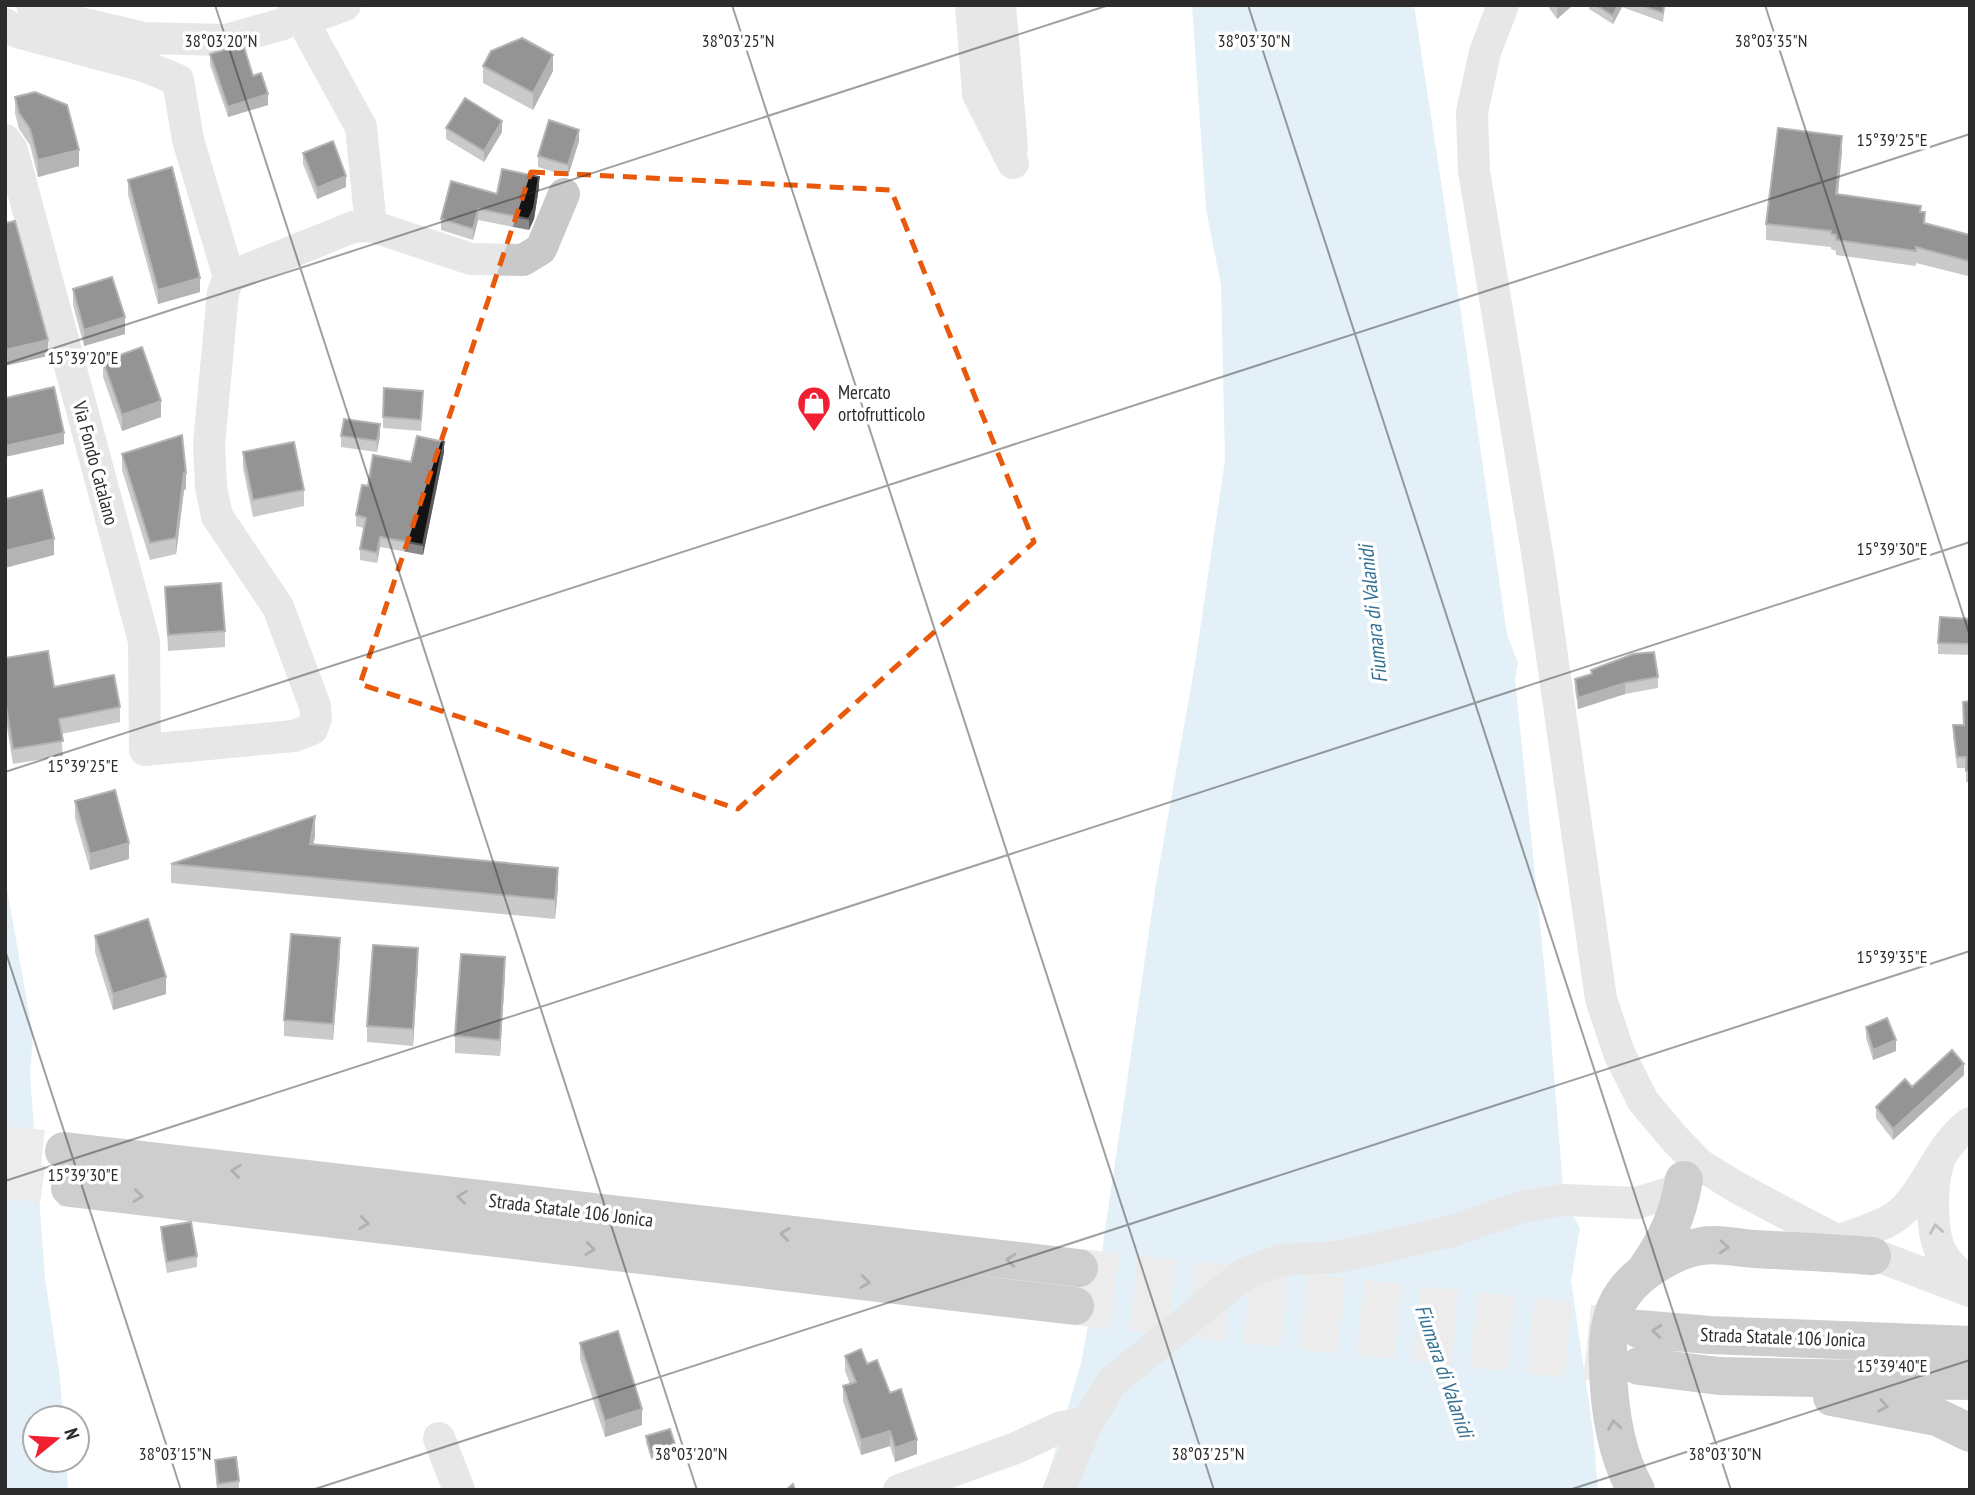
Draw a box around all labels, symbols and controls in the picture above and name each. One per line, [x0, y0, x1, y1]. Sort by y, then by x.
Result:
text: 38°03'20"N [185, 29, 257, 52]
text: 38°03'25"N [702, 29, 774, 52]
text: 38°03'30"N [1218, 29, 1290, 52]
text: 38°03'35"N [1735, 29, 1807, 52]
text: 15°39'25"E [1857, 128, 1927, 151]
text: 15°39'20"E [48, 346, 118, 369]
place label: Mercato ortofrutticolo [838, 380, 925, 426]
shop icon: Mercato ortofrutticolo [795, 384, 833, 433]
street label: Via Fondo Catalano [68, 398, 124, 527]
text: 15°39'30"E [1857, 537, 1927, 560]
water label: Fiumara di Valanidi [1352, 541, 1393, 684]
text: 15°39'25"E [48, 754, 118, 777]
text: 15°39'35"E [1857, 945, 1927, 968]
text: 15°39'30"E [48, 1163, 118, 1186]
one-way arrow [230, 1164, 241, 1179]
one-way arrow [133, 1188, 144, 1203]
street label: Strada Statale 106 Jonica [487, 1188, 655, 1232]
one-way arrow [456, 1190, 467, 1205]
one-way arrow [358, 1215, 370, 1230]
one-way arrow [1929, 1223, 1944, 1235]
one-way arrow [779, 1227, 791, 1242]
one-way arrow [1719, 1239, 1730, 1254]
one-way arrow [584, 1242, 596, 1257]
one-way arrow [1005, 1253, 1017, 1268]
one-way arrow [859, 1274, 870, 1289]
water label: Fiumara di Valanidi [1409, 1301, 1481, 1443]
street label: Strada Statale 106 Jonica [1700, 1322, 1866, 1352]
one-way arrow [1651, 1323, 1662, 1338]
text: 15°39'40"E [1857, 1354, 1927, 1377]
one-way arrow [1877, 1398, 1889, 1413]
north arrow [21, 1404, 91, 1474]
one-way arrow [1607, 1420, 1622, 1431]
text: N [59, 1425, 85, 1442]
text: 38°03'15"N [139, 1442, 211, 1465]
text: 38°03'20"N [655, 1442, 727, 1465]
text: 38°03'25"N [1172, 1442, 1244, 1465]
text: 38°03'30"N [1689, 1442, 1761, 1465]

